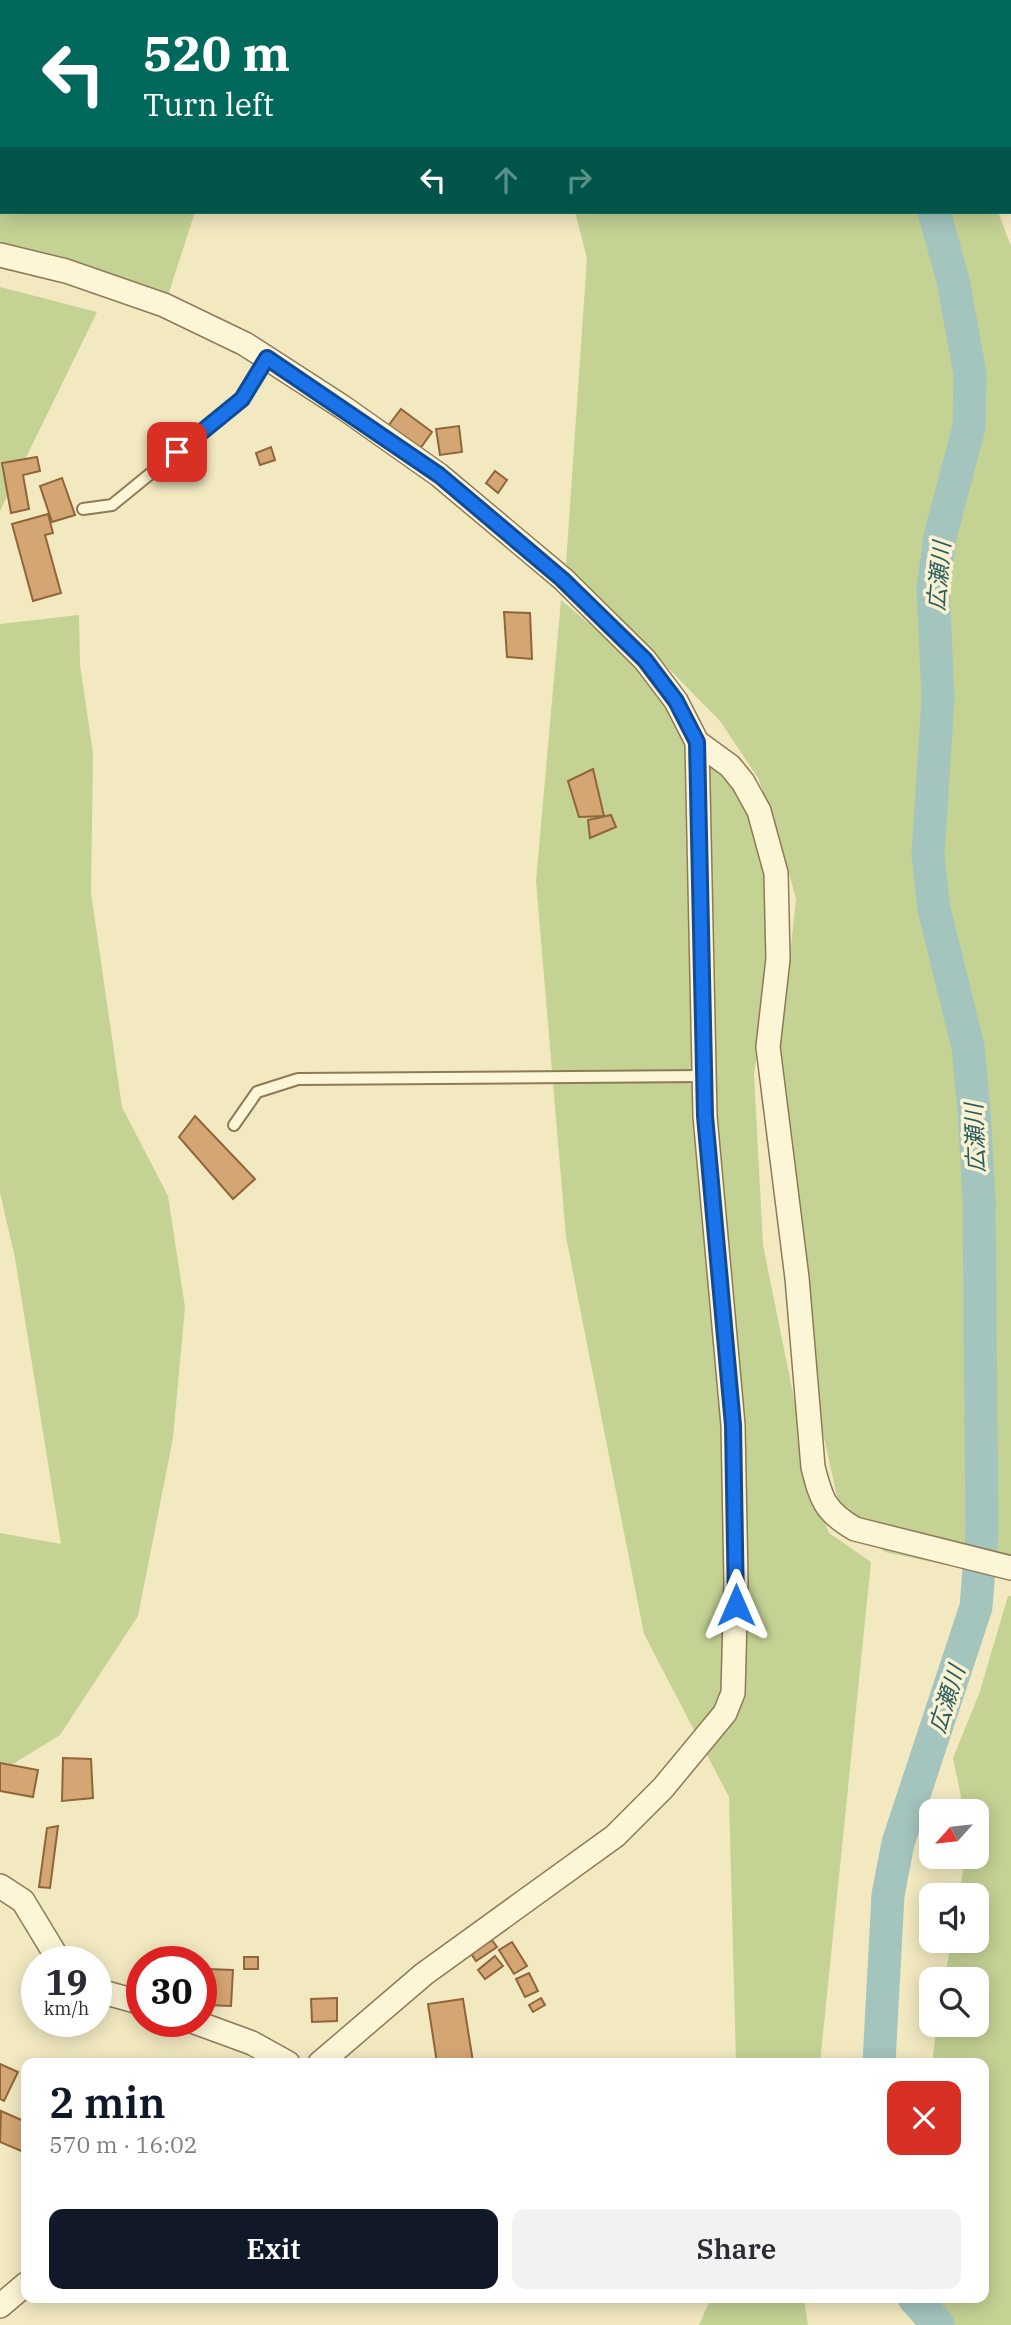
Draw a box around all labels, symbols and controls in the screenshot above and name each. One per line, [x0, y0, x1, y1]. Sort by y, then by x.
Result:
text: 520 m [143, 21, 290, 84]
icon: left [28, 28, 119, 119]
text: Turn left [143, 83, 274, 125]
icon: left [414, 161, 452, 199]
icon: ahead [487, 161, 525, 199]
icon: right [560, 161, 598, 199]
pin [147, 422, 207, 482]
icon: arrive [158, 433, 196, 471]
water label: 広瀬川 [920, 537, 956, 612]
water label: 広瀬川 [958, 1100, 990, 1173]
position arrow [699, 1568, 773, 1642]
water label: 広瀬川 [921, 1659, 972, 1736]
north arrow [919, 1799, 989, 1869]
map controls [919, 1799, 989, 2037]
button: sound [919, 1883, 989, 1953]
speed limit sign: 30 [126, 1946, 217, 2037]
text: 19 [45, 1959, 88, 2005]
button: search [919, 1967, 989, 2037]
text: km/h [44, 1997, 89, 2020]
text: 2 min [49, 2075, 166, 2130]
button: close [887, 2081, 961, 2155]
text: 570 m · 16:02 [49, 2129, 198, 2159]
button: Exit [49, 2209, 498, 2289]
button: Share [512, 2209, 961, 2289]

